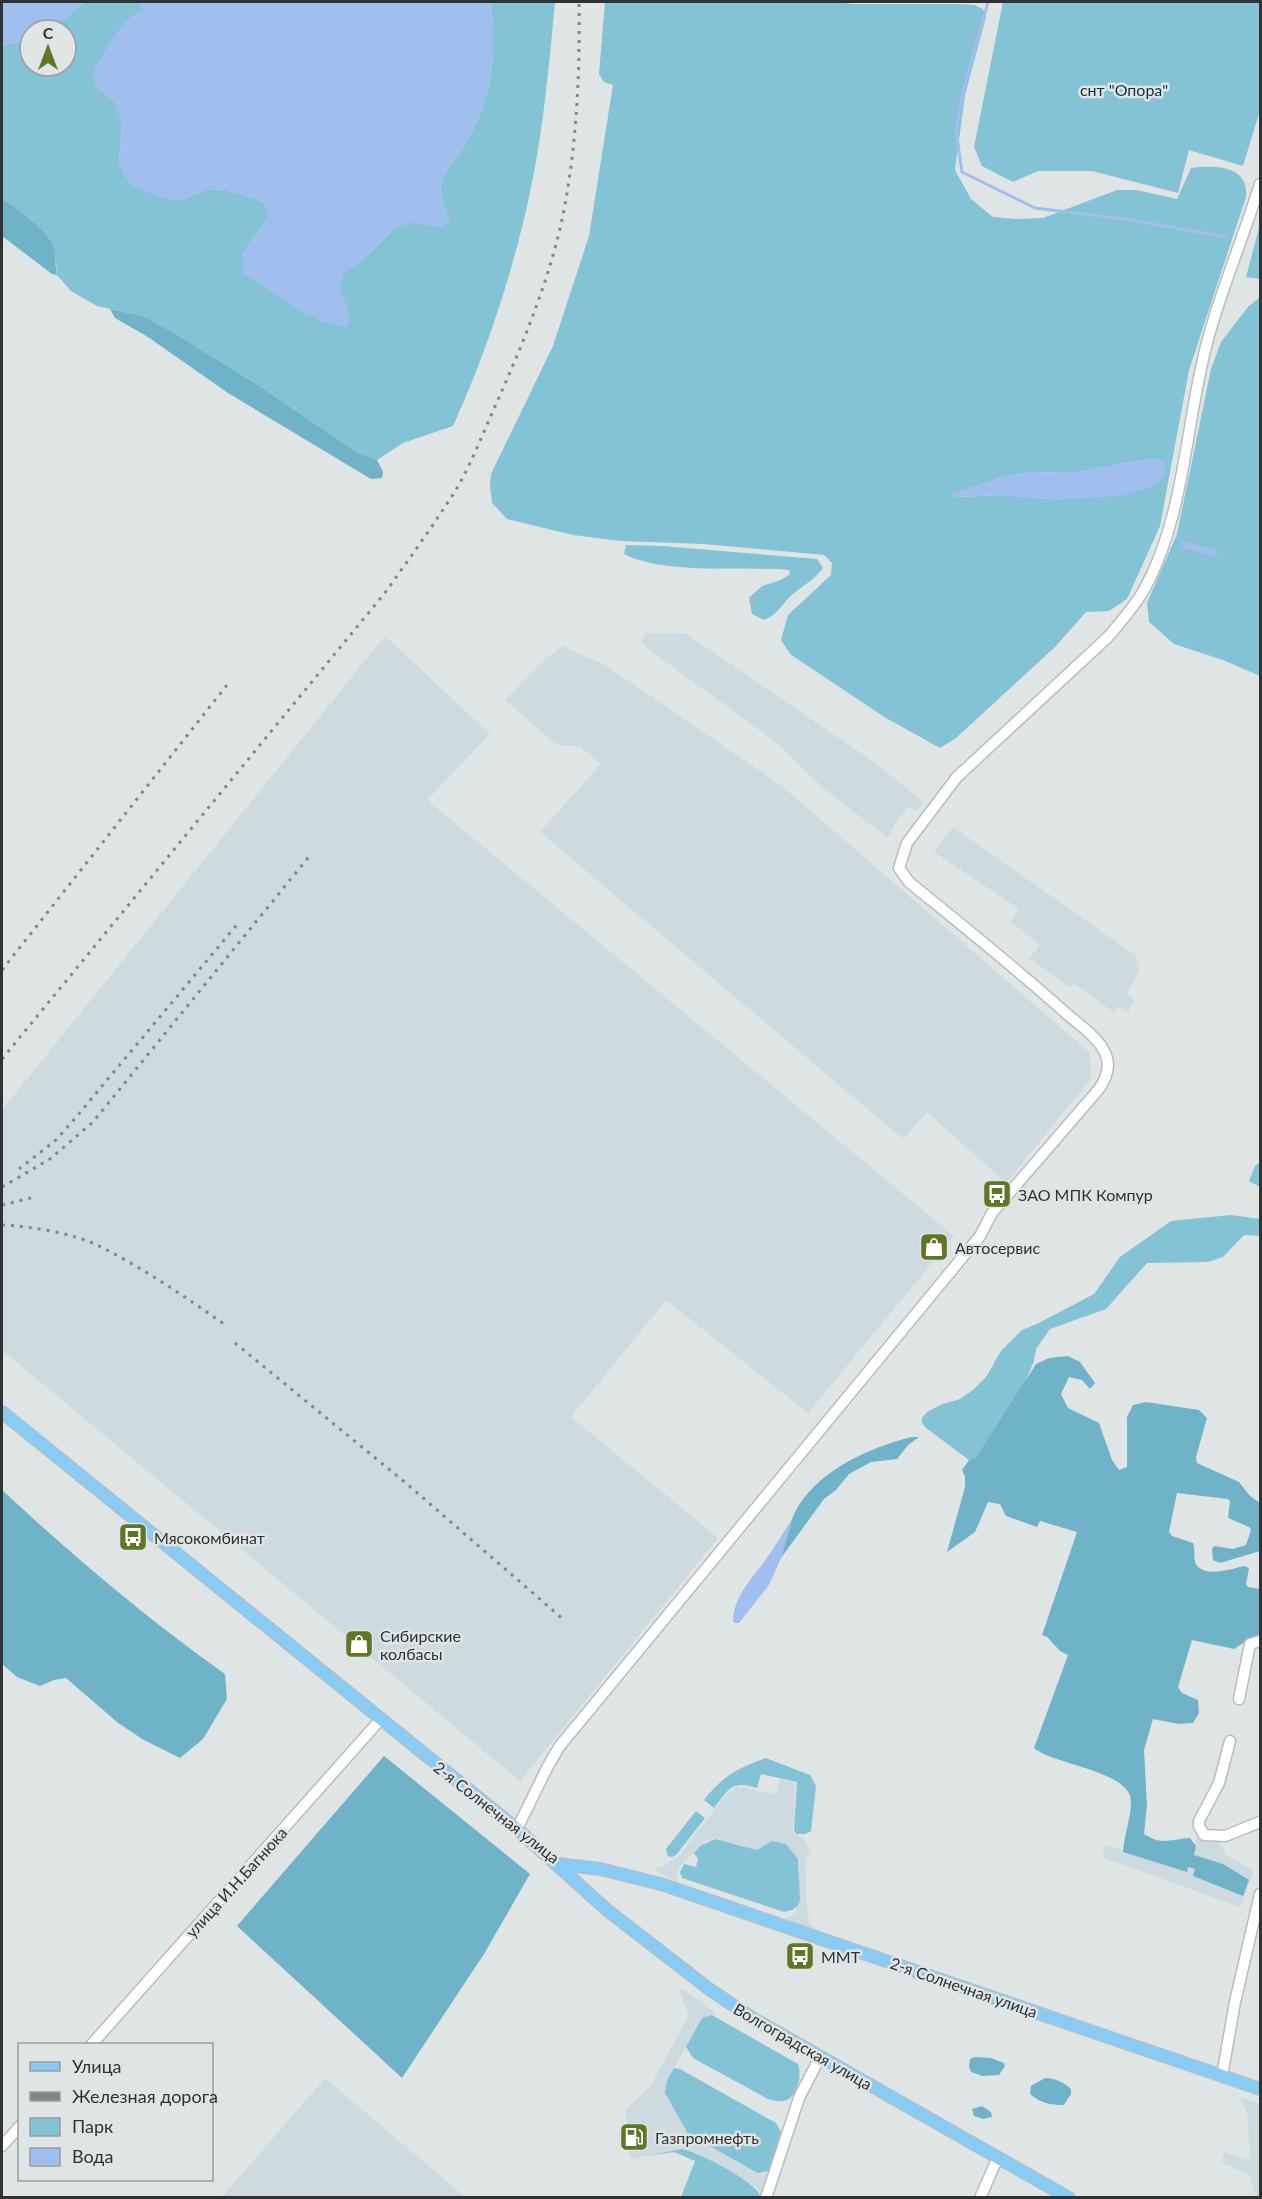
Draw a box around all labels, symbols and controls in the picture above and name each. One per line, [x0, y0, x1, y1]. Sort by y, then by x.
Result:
north arrow [18, 18, 78, 78]
text: С [43, 23, 54, 42]
park label: снт "Опора" [1080, 80, 1168, 99]
bus stop icon: ЗАО МПК Компур [981, 1178, 1013, 1210]
place label: ЗАО МПК Компур [1018, 1185, 1153, 1204]
shop icon: Автосервис [918, 1231, 950, 1263]
place label: Автосервис [955, 1238, 1040, 1257]
bus stop icon: Мясокомбинат [117, 1521, 149, 1553]
place label: Мясокомбинат [154, 1528, 265, 1547]
place label: Сибирские колбасы [380, 1626, 461, 1663]
shop icon: Сибирские колбасы [343, 1628, 375, 1660]
street label: 2-я Солнечная улица [430, 1757, 564, 1867]
street label: улица И.Н.Багнюка [181, 1823, 291, 1941]
bus stop icon: ММТ [784, 1940, 816, 1972]
place label: ММТ [821, 1947, 861, 1966]
street label: 2-я Солнечная улица [888, 1953, 1040, 2021]
street label: Волгоградская улица [730, 1999, 876, 2093]
legend [18, 2043, 213, 2181]
text: Улица [72, 2055, 122, 2077]
text: Железная дорога [72, 2085, 218, 2107]
text: Парк [72, 2115, 114, 2137]
fuel station icon: Газпромнефть [618, 2121, 650, 2153]
place label: Газпромнефть [655, 2128, 759, 2147]
text: Вода [72, 2145, 113, 2167]

